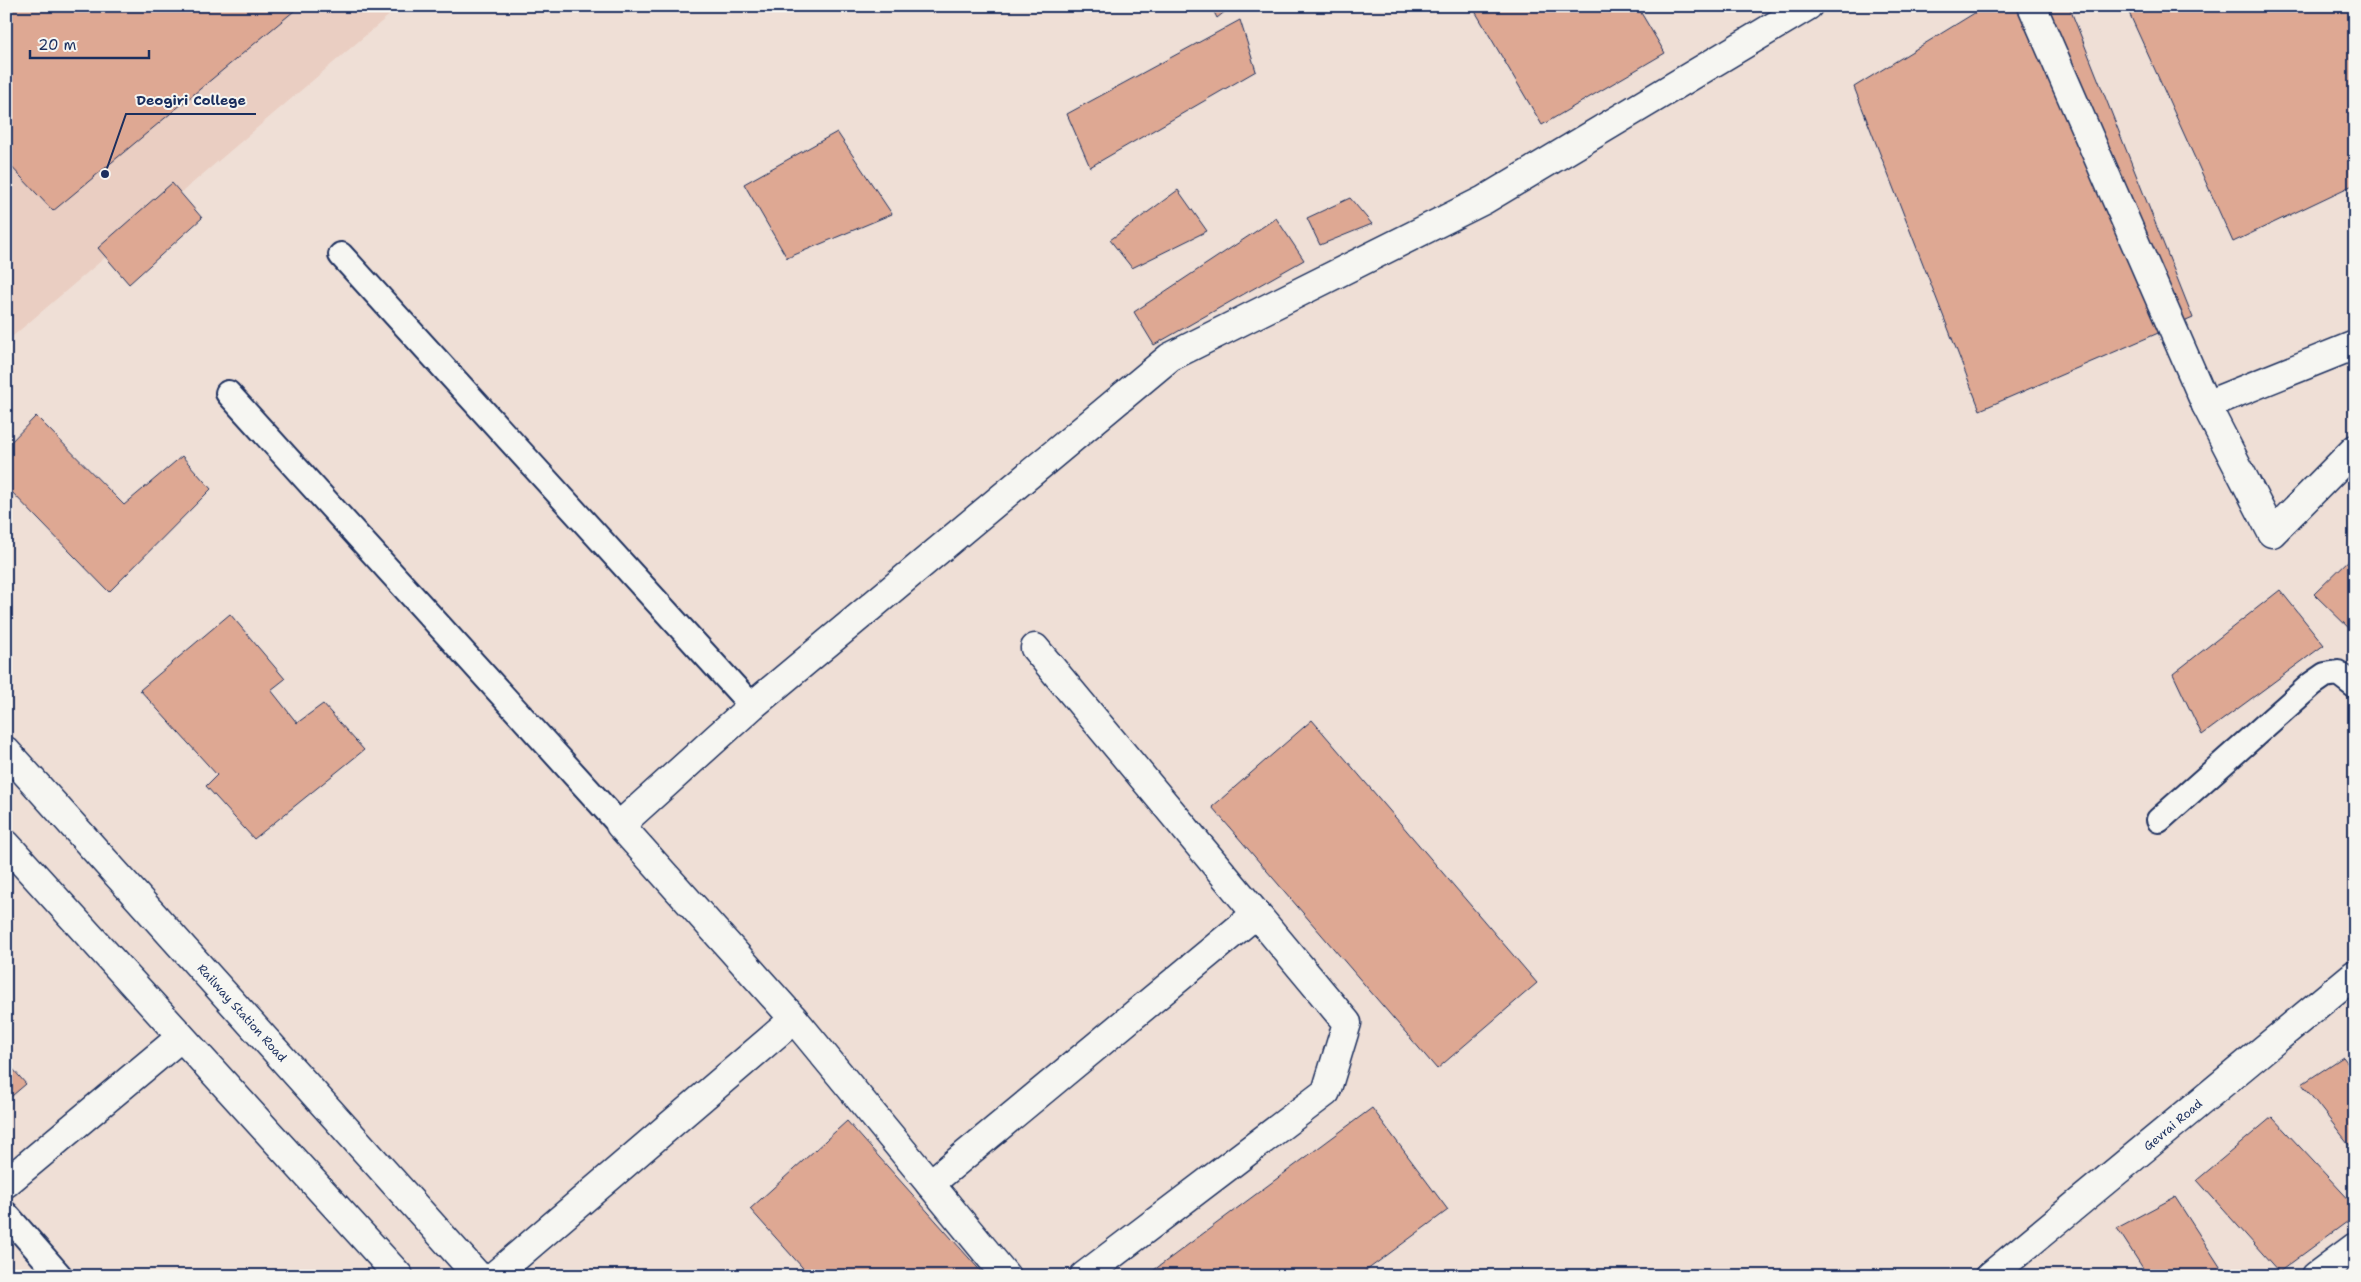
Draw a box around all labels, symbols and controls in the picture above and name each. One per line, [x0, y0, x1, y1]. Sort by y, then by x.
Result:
scale bar [30, 28, 149, 60]
text: 20 m [38, 35, 77, 55]
callout: Deogiri College [126, 85, 256, 114]
text: Deogiri College [136, 91, 246, 109]
street label: Railway Station Road [194, 961, 291, 1066]
street label: Gevrai Road [2140, 1095, 2206, 1154]

